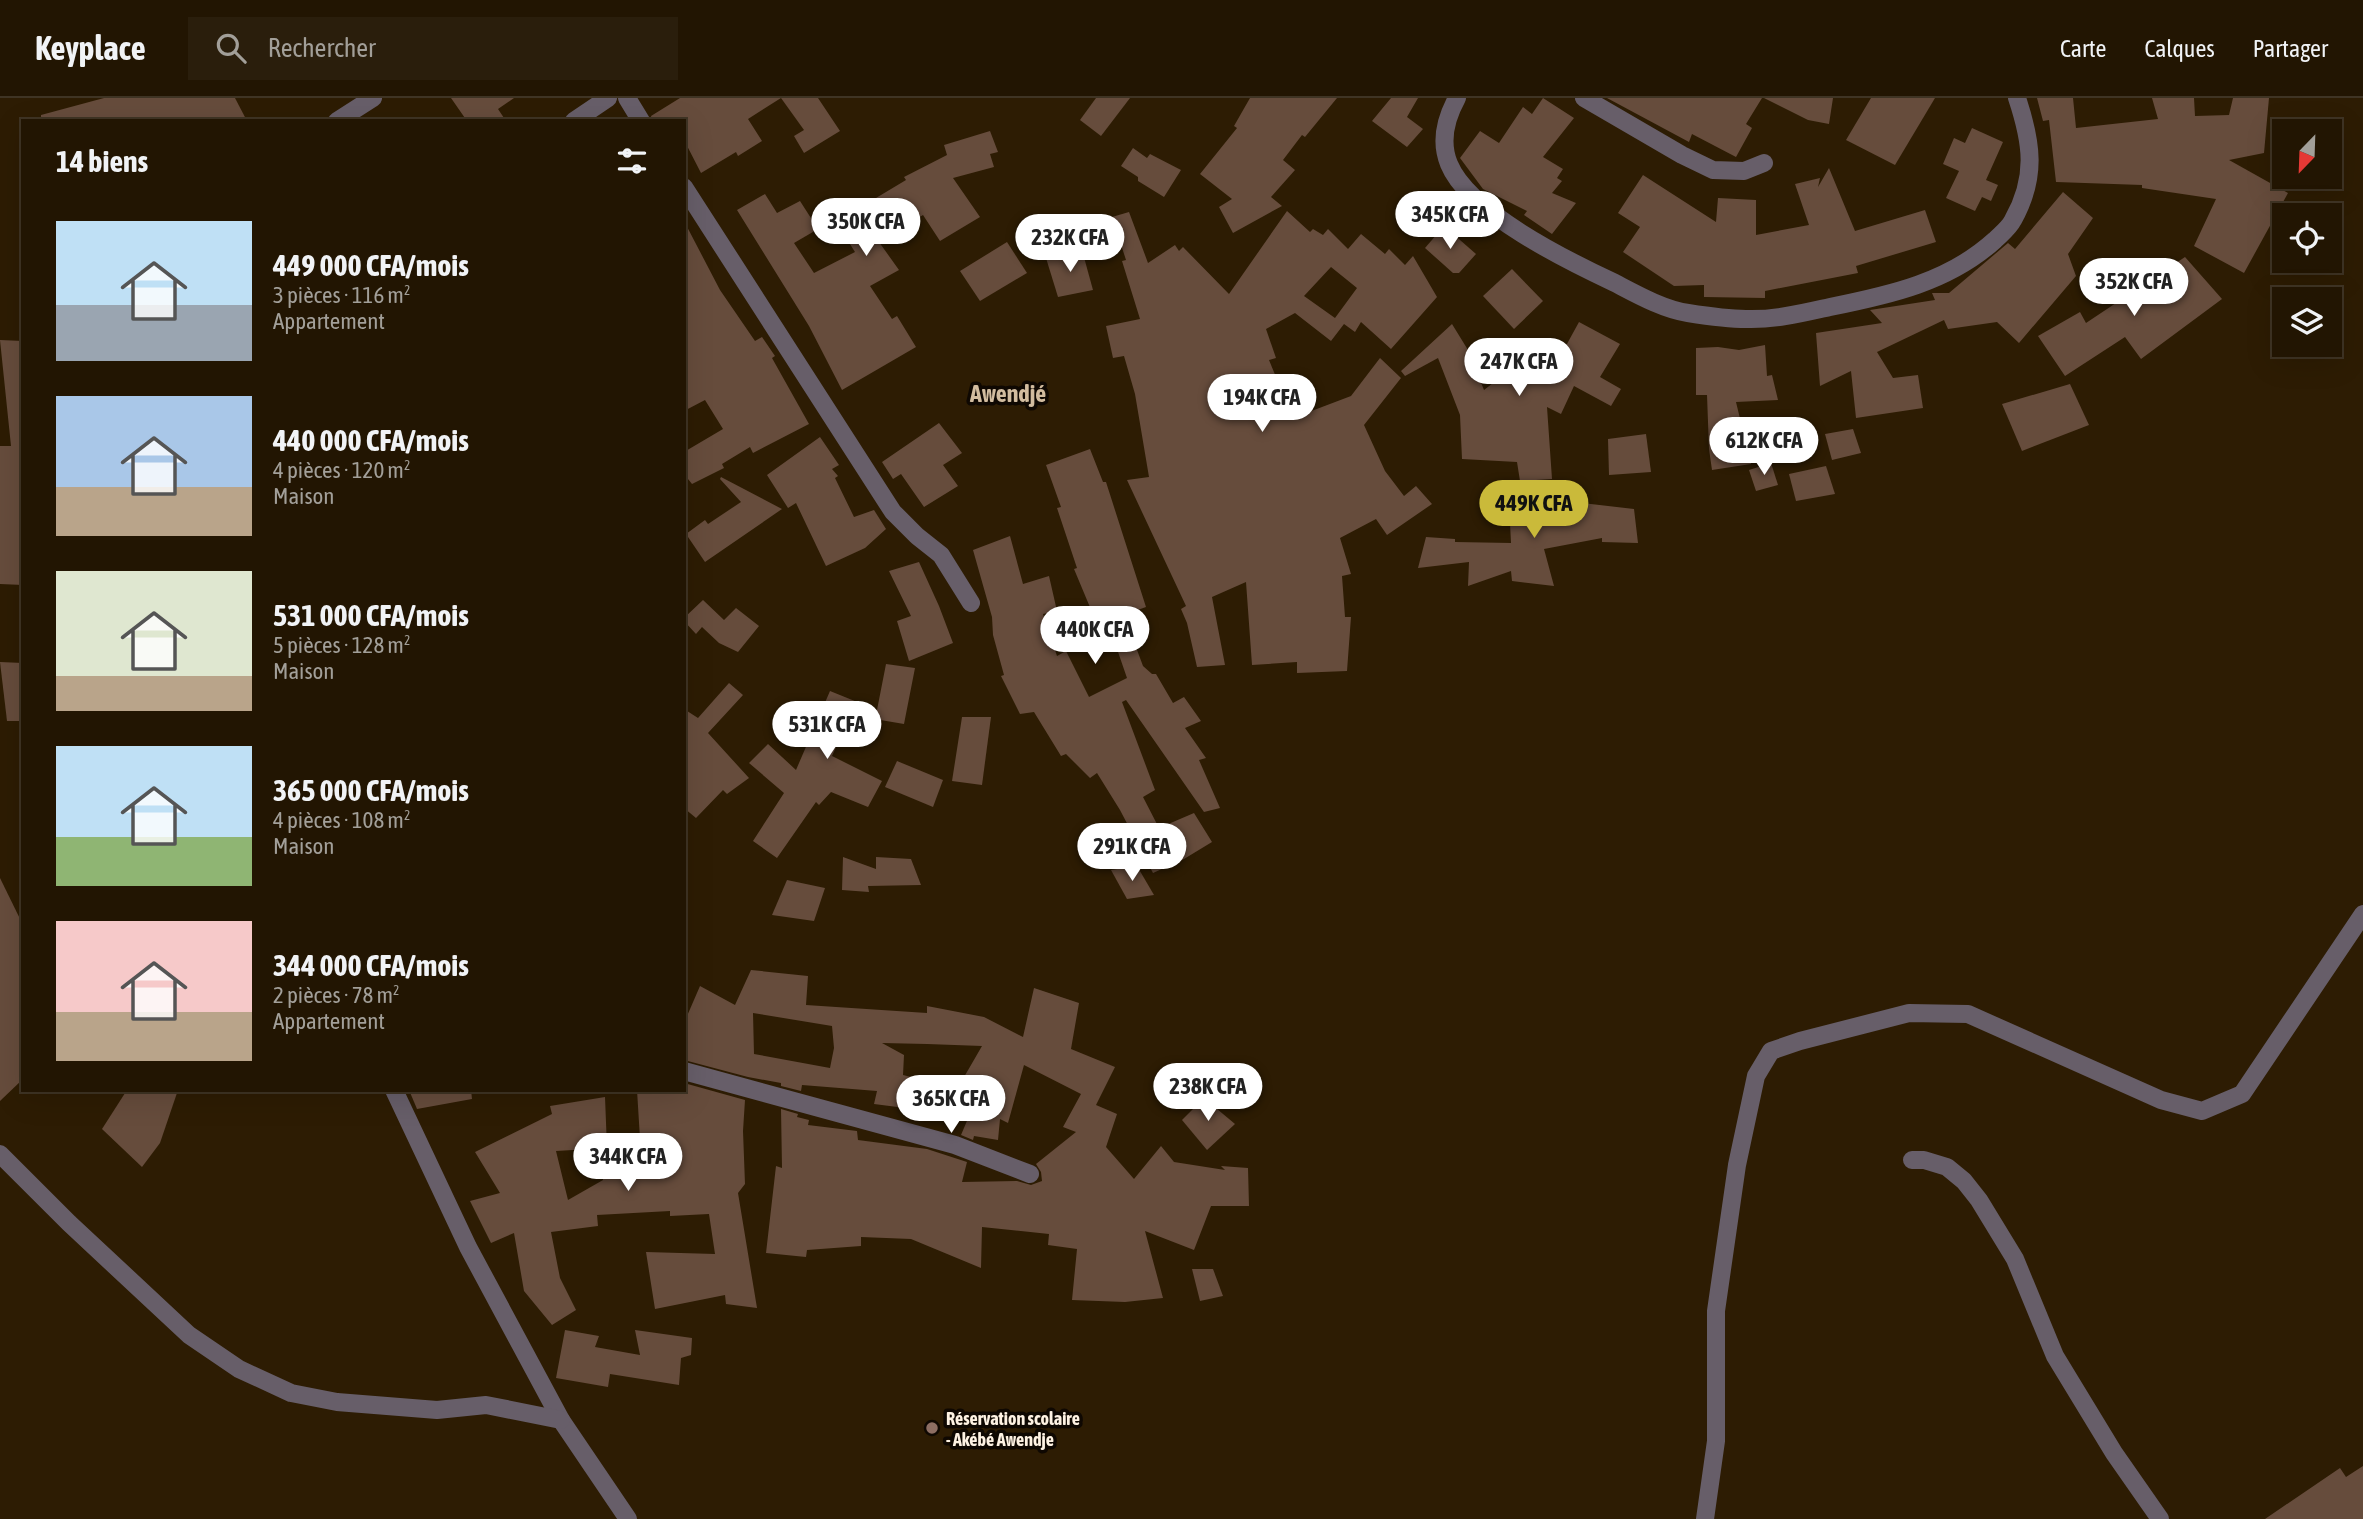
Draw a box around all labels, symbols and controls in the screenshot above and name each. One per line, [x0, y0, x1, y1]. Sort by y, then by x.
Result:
search box [188, 17, 678, 80]
text: Keyplace [35, 29, 146, 67]
icon: search [212, 29, 250, 67]
text: Rechercher [268, 33, 376, 63]
text: Carte [2060, 35, 2106, 62]
text: Calques [2144, 35, 2215, 62]
text: Partager [2253, 35, 2328, 62]
north arrow [2272, 119, 2342, 189]
map controls [2272, 119, 2342, 357]
icon: filters [613, 142, 651, 180]
text: 14 biens [56, 144, 148, 178]
pin: 345K CFA [1378, 192, 1522, 251]
pin: 350K CFA [794, 198, 938, 258]
text: 345K CFA [1411, 201, 1489, 227]
button: locate [2272, 203, 2342, 273]
text: 350K CFA [827, 208, 905, 234]
pin: 232K CFA [998, 214, 1142, 274]
text: 232K CFA [1031, 224, 1109, 250]
text: 449 000 CFA/mois [273, 248, 469, 282]
icon: home [112, 249, 196, 333]
pin: 352K CFA [2062, 258, 2206, 318]
text: 352K CFA [2095, 268, 2173, 294]
text: 3 pièces · 116 m² [273, 282, 410, 308]
button: layers [2272, 287, 2342, 357]
text: Appartement [273, 308, 385, 334]
pin: 247K CFA [1447, 338, 1591, 398]
text: 247K CFA [1480, 348, 1558, 374]
pin: 194K CFA [1190, 374, 1334, 434]
district label: Awendjé [969, 380, 1046, 407]
text: 194K CFA [1223, 384, 1301, 410]
pin: 612K CFA [1692, 418, 1836, 477]
text: 440 000 CFA/mois [273, 423, 469, 457]
icon: home [112, 424, 196, 508]
text: 612K CFA [1725, 427, 1803, 453]
text: 4 pièces · 120 m² [273, 457, 410, 483]
pin: 449K CFA [1462, 480, 1606, 540]
text: Maison [273, 483, 334, 509]
text: 449K CFA [1495, 490, 1573, 516]
text: 531 000 CFA/mois [273, 598, 469, 632]
icon: home [112, 599, 196, 683]
pin: 440K CFA [1023, 606, 1167, 666]
text: 440K CFA [1056, 616, 1134, 642]
text: 5 pièces · 128 m² [273, 632, 410, 658]
text: Maison [273, 658, 334, 684]
pin: 531K CFA [755, 702, 899, 761]
text: 531K CFA [788, 711, 866, 737]
text: 365 000 CFA/mois [273, 773, 469, 807]
icon: home [112, 774, 196, 858]
text: 4 pièces · 108 m² [273, 807, 410, 833]
pin: 291K CFA [1060, 824, 1204, 883]
text: Maison [273, 833, 334, 859]
text: 291K CFA [1093, 833, 1171, 859]
text: 344 000 CFA/mois [273, 948, 469, 982]
icon: home [112, 949, 196, 1033]
text: 2 pièces · 78 m² [273, 982, 400, 1008]
text: Appartement [273, 1008, 385, 1034]
pin: 238K CFA [1136, 1063, 1280, 1123]
text: 238K CFA [1169, 1073, 1247, 1099]
pin: 365K CFA [879, 1076, 1023, 1135]
text: 365K CFA [912, 1085, 990, 1111]
pin: 344K CFA [556, 1134, 700, 1193]
text: 344K CFA [589, 1143, 667, 1169]
place label: Réservation scolaire - Akébé Awendje [946, 1408, 1080, 1450]
marker: Réservation scolaire - Akébé Awendje [924, 1420, 940, 1436]

